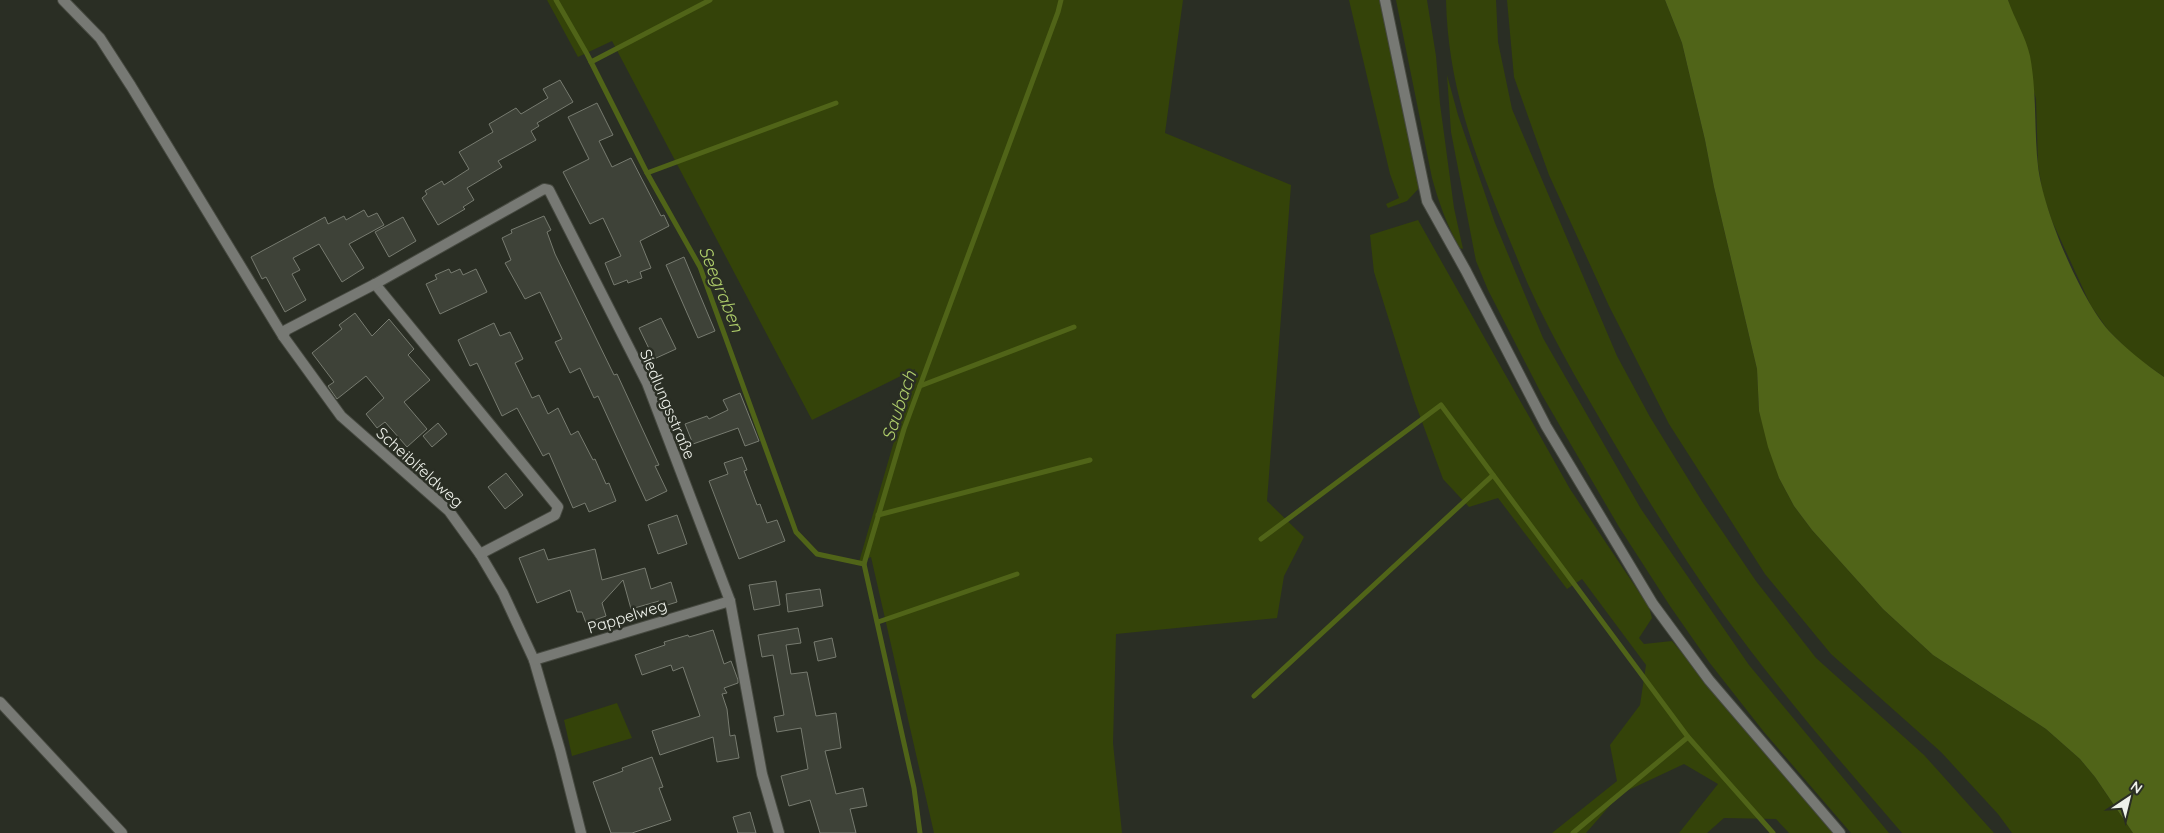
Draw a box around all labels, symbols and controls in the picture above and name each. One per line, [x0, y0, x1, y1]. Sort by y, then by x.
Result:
water label: Seegraben [694, 242, 749, 336]
street label: Siedlungsstraße [636, 346, 700, 462]
water label: Saubach [876, 367, 921, 444]
street label: Scheiblfeldweg [372, 423, 468, 511]
street label: Pappelweg [585, 594, 669, 638]
north arrow [2104, 773, 2154, 823]
text: N [2127, 777, 2146, 798]

